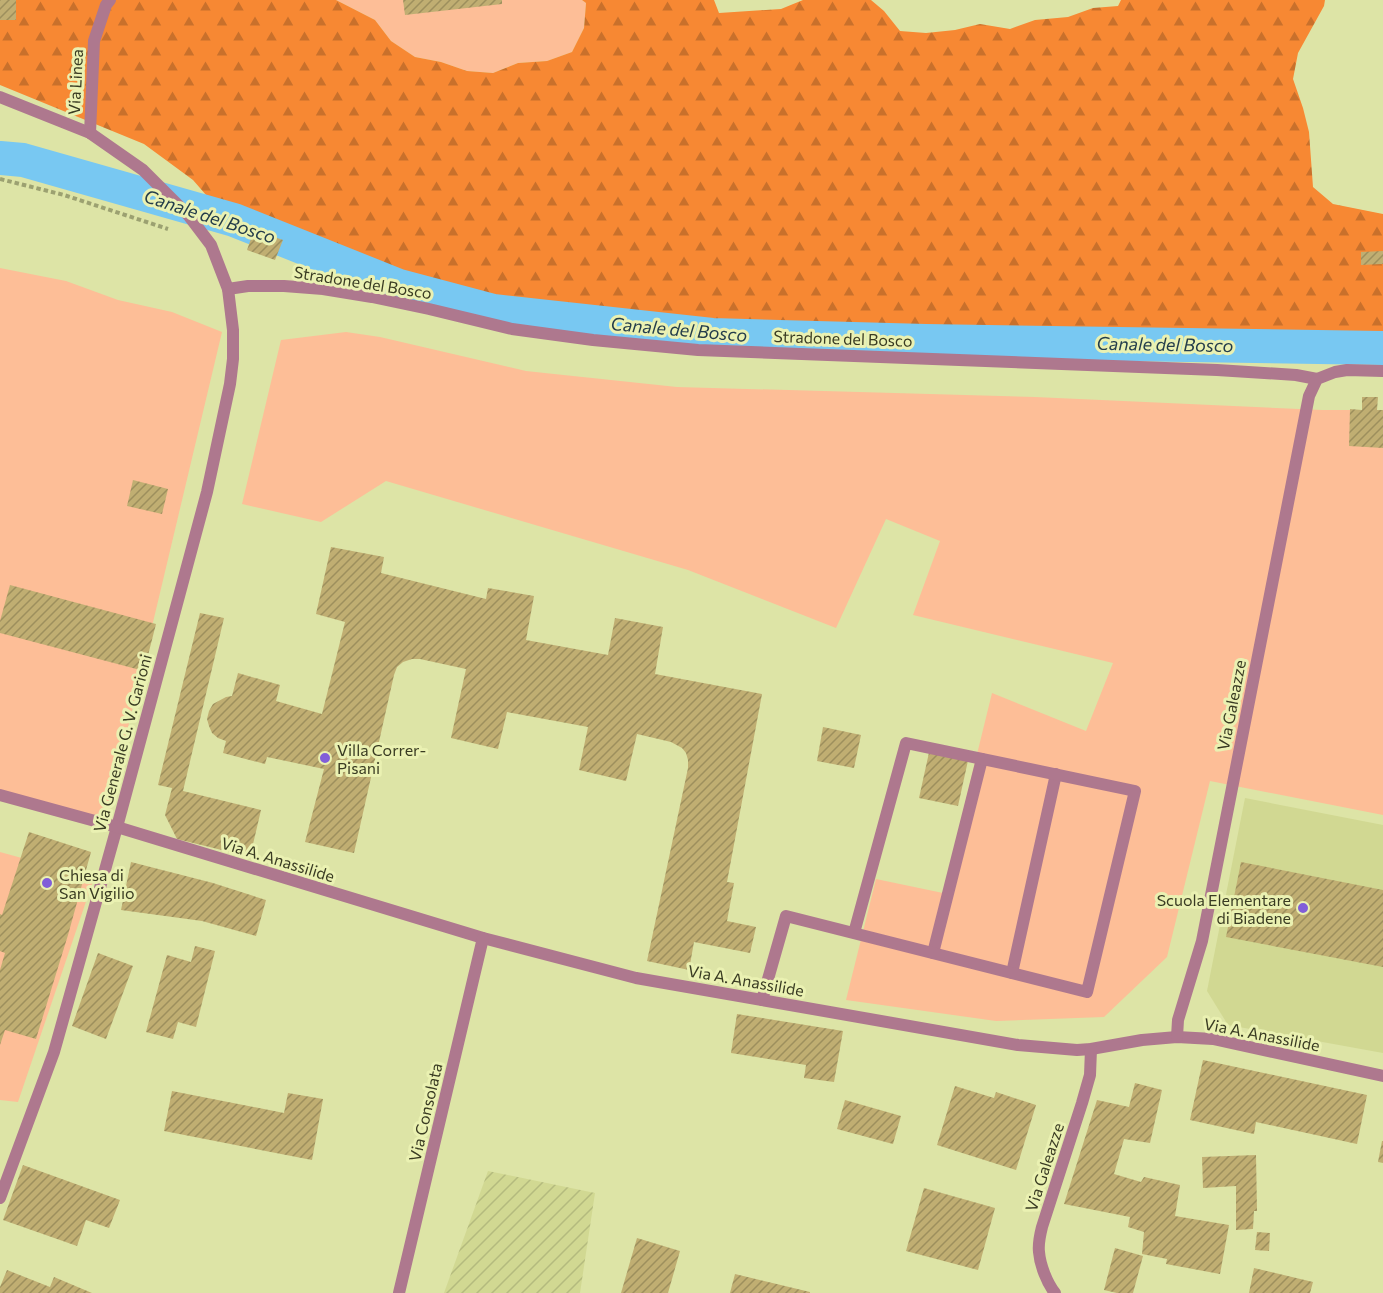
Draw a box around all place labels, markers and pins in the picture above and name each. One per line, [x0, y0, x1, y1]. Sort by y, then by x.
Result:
place label: Villa Correr- Pisani [337, 740, 426, 777]
marker: Villa Correr- Pisani [318, 751, 332, 765]
place label: Chiesa di San Vigilio [59, 865, 135, 902]
marker: Chiesa di San Vigilio [40, 876, 54, 890]
place label: Scuola Elementare di Biadene [1157, 890, 1291, 927]
marker: Scuola Elementare di Biadene [1296, 901, 1310, 915]

